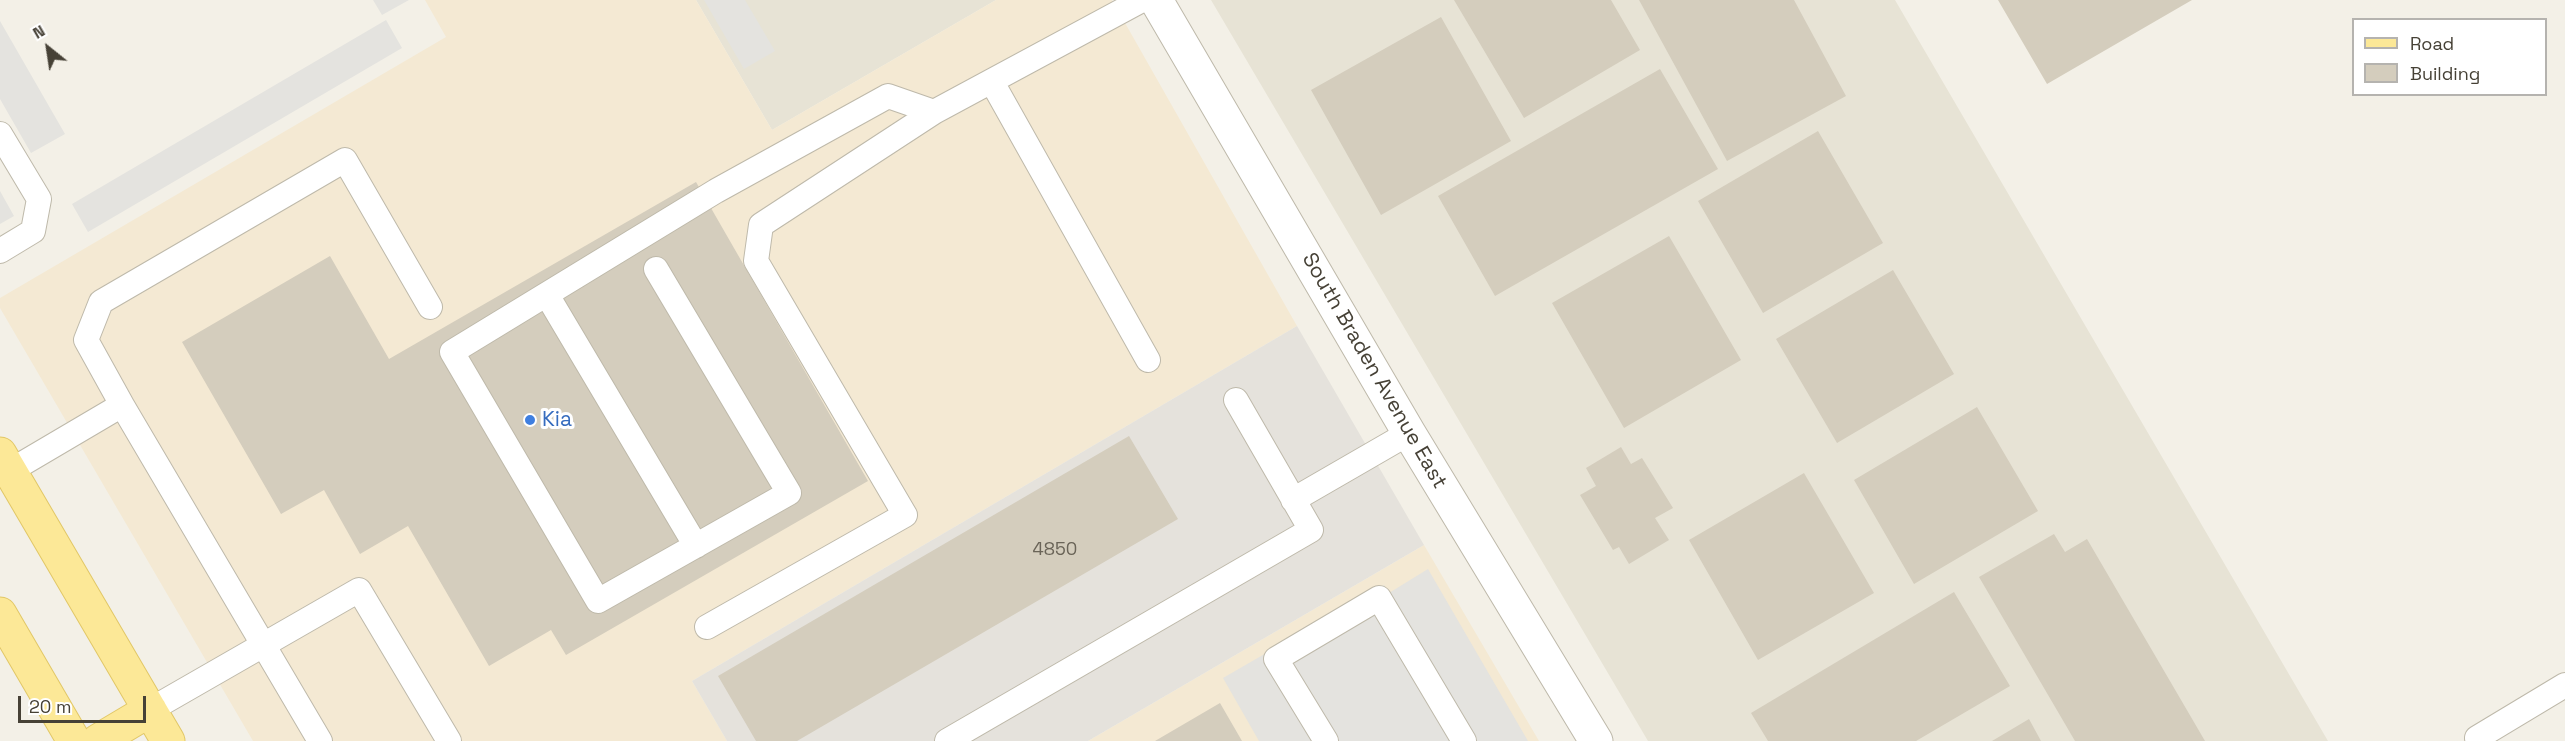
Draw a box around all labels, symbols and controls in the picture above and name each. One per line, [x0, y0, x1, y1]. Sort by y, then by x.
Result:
north arrow [18, 18, 78, 78]
legend [2352, 18, 2547, 96]
text: N [29, 20, 49, 44]
text: Road [2410, 32, 2454, 55]
text: Building [2410, 62, 2480, 85]
street label: South Braden Avenue East [1296, 249, 1452, 493]
place label: Kia [542, 407, 572, 433]
marker: Kia [523, 413, 537, 427]
house number: 4850 [1033, 539, 1077, 561]
scale bar [21, 684, 148, 722]
text: 20 m [29, 695, 72, 718]

